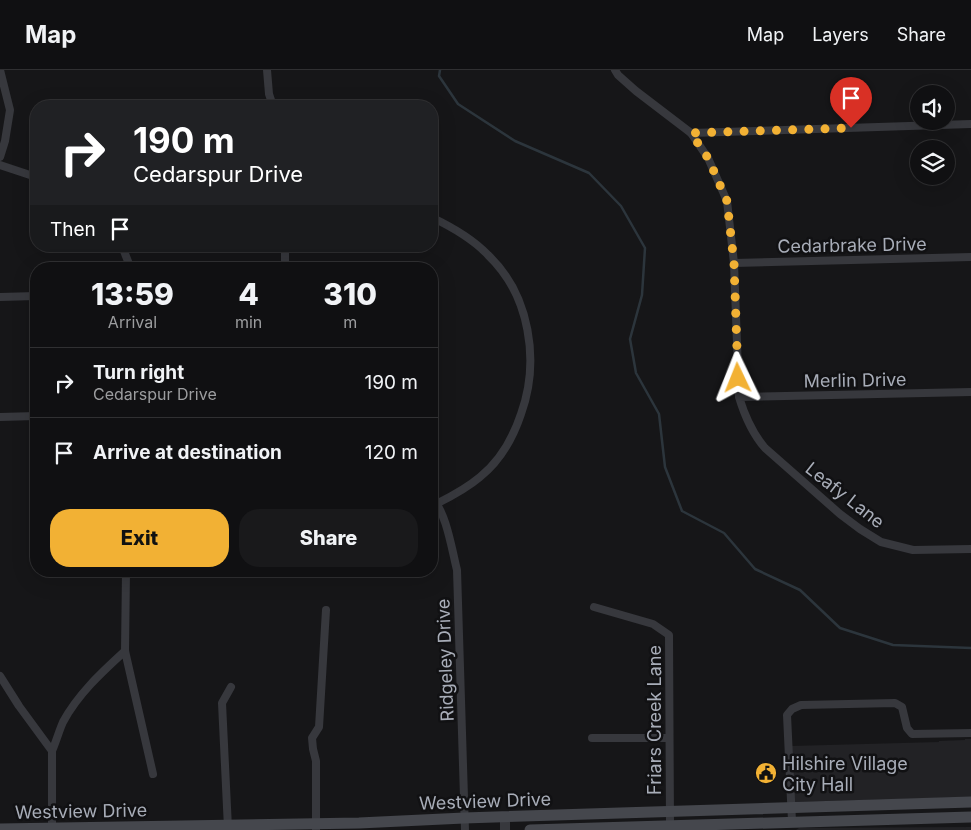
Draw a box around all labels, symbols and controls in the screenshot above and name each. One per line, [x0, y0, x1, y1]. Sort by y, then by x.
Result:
text: Map [25, 20, 76, 49]
text: Map [747, 24, 784, 45]
text: Layers [812, 24, 869, 45]
text: Share [897, 24, 946, 45]
pin [830, 77, 872, 128]
icon: arrive [837, 84, 865, 112]
map controls [910, 85, 955, 185]
button: sound [910, 85, 955, 130]
text: 190 m [133, 119, 235, 161]
icon: right [50, 120, 115, 185]
button: layers [910, 140, 955, 185]
text: Cedarspur Drive [133, 161, 303, 187]
icon: arrive [106, 215, 134, 243]
text: Then [50, 218, 96, 241]
street label: Cedarbrake Drive [777, 233, 927, 257]
text: 13:59 [91, 276, 174, 312]
text: 4 [238, 276, 259, 312]
text: 310 [323, 276, 377, 312]
text: Arrival [108, 312, 157, 332]
text: min [235, 312, 262, 332]
text: m [343, 312, 357, 332]
position arrow [711, 351, 763, 403]
text: Turn right [93, 361, 184, 384]
icon: right [50, 369, 78, 397]
street label: Merlin Drive [803, 369, 907, 391]
text: 190 m [365, 371, 418, 394]
text: Cedarspur Drive [93, 384, 217, 404]
icon: arrive [50, 439, 78, 467]
text: Arrive at destination [93, 441, 282, 464]
text: 120 m [365, 441, 418, 464]
street label: Leafy Lane [801, 458, 889, 532]
button: Exit [50, 509, 229, 567]
button: Share [239, 509, 418, 567]
street label: Ridgeley Drive [432, 598, 458, 722]
street label: Friars Creek Lane [644, 645, 665, 795]
place label: Hilshire Village City Hall [782, 753, 908, 795]
public building icon: Hilshire Village City Hall [754, 761, 778, 785]
street label: Westview Drive [419, 788, 551, 814]
street label: Westview Drive [15, 799, 147, 823]

